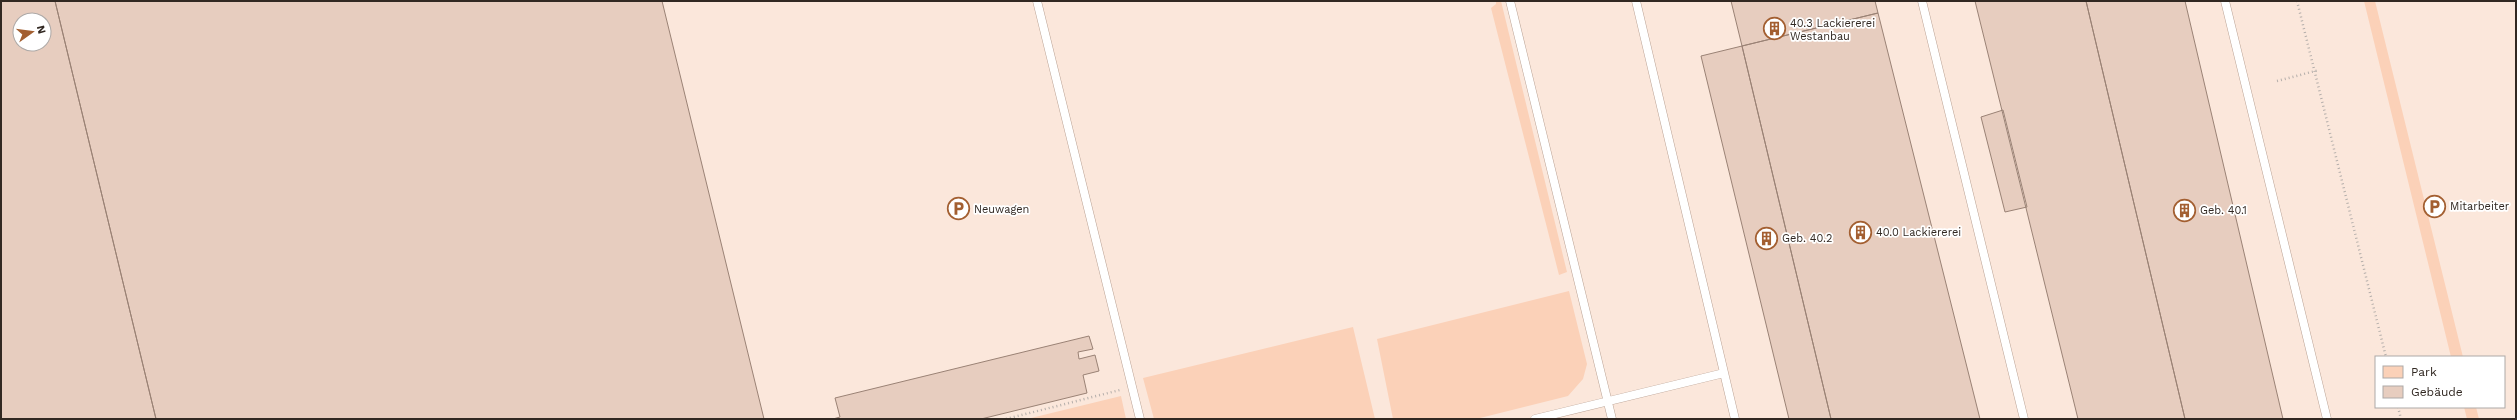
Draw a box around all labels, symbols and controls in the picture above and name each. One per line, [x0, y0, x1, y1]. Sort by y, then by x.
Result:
north arrow [12, 12, 52, 52]
building icon: 40.3 Lackiererei Westanbau [1761, 16, 1787, 42]
place label: 40.3 Lackiererei Westanbau [1790, 17, 1875, 43]
text: N [34, 24, 49, 35]
parking icon: Mitarbeiter [2421, 193, 2447, 219]
parking icon: Neuwagen [946, 196, 972, 222]
building icon: Geb. 40.1 [2172, 197, 2198, 223]
place label: Mitarbeiter [2450, 200, 2510, 213]
place label: Neuwagen [974, 203, 1029, 216]
place label: Geb. 40.1 [2200, 204, 2247, 217]
building icon: 40.0 Lackiererei [1847, 219, 1873, 245]
building icon: Geb. 40.2 [1753, 225, 1779, 251]
place label: 40.0 Lackiererei [1876, 226, 1961, 239]
place label: Geb. 40.2 [1782, 232, 1832, 245]
legend [2375, 356, 2505, 408]
text: Park [2411, 365, 2437, 379]
text: Gebäude [2411, 385, 2463, 399]

